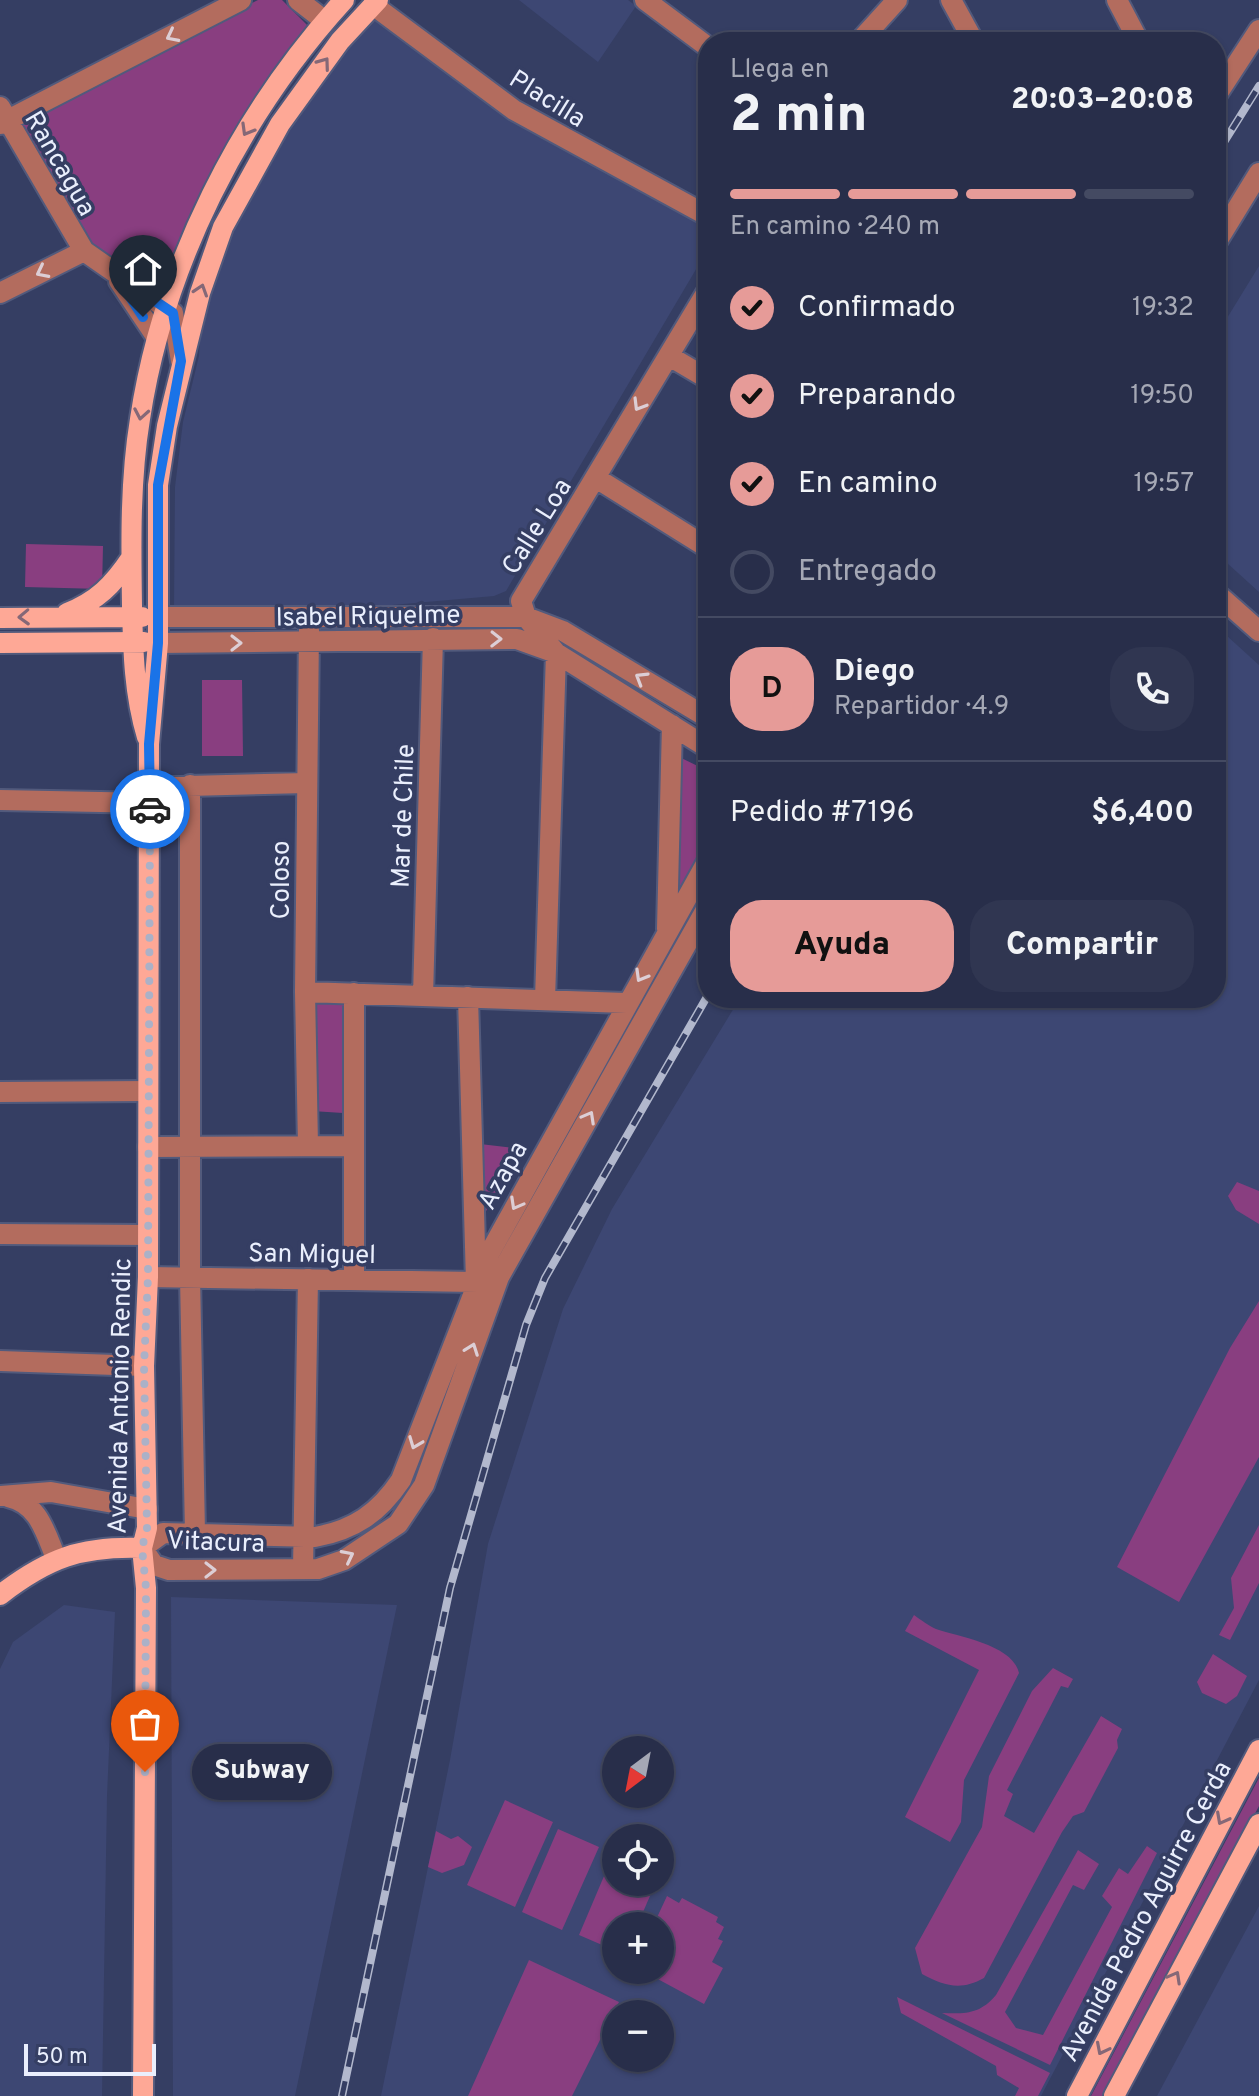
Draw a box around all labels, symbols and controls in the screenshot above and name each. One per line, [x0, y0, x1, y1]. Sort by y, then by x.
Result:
one-way arrow [165, 26, 180, 41]
text: Llega en [730, 54, 829, 87]
one-way arrow [314, 57, 329, 72]
street label: Placilla [502, 64, 591, 136]
text: 20:03–20:08 [1011, 82, 1194, 119]
text: 2 min [730, 84, 868, 150]
street label: Rancagua [16, 106, 102, 223]
one-way arrow [241, 121, 257, 136]
text: En camino · 240 m [730, 211, 940, 244]
pin [109, 235, 177, 317]
icon: home [121, 247, 165, 291]
one-way arrow [36, 262, 51, 278]
one-way arrow [192, 284, 208, 298]
icon: check [730, 286, 774, 330]
text: Confirmado [798, 290, 956, 327]
text: 19:32 [1132, 292, 1194, 325]
icon: check [730, 374, 774, 418]
text: Preparando [798, 378, 956, 415]
text: 19:50 [1130, 380, 1194, 413]
one-way arrow [633, 397, 649, 411]
one-way arrow [134, 408, 151, 421]
icon: check [730, 462, 774, 506]
text: En camino [798, 466, 938, 503]
text: 19:57 [1133, 468, 1194, 501]
street label: Calle Loa [496, 473, 581, 582]
text: Entregado [798, 554, 937, 591]
street label: Isabel Riquelme [275, 599, 461, 636]
one-way arrow [17, 608, 30, 626]
one-way arrow [490, 630, 503, 648]
one-way arrow [230, 634, 243, 652]
button: phone [1110, 647, 1194, 731]
text: Diego [834, 654, 915, 691]
text: D [761, 671, 783, 708]
one-way arrow [635, 672, 650, 688]
text: Repartidor · 4.9 [834, 691, 1009, 724]
street label: Mar de Chile [385, 744, 424, 889]
courier [110, 769, 190, 849]
icon: car [128, 787, 172, 831]
text: Pedido #7196 [730, 795, 915, 832]
text: $6,400 [1091, 795, 1194, 832]
street label: Coloso [266, 841, 299, 919]
button: Ayuda [730, 900, 954, 992]
button: Compartir [970, 900, 1194, 992]
one-way arrow [635, 967, 651, 982]
one-way arrow [579, 1111, 595, 1126]
street label: Azapa [472, 1136, 536, 1216]
one-way arrow [510, 1196, 525, 1210]
street label: San Miguel [248, 1238, 376, 1273]
street label: Avenida Antonio Rendic [103, 1258, 140, 1534]
one-way arrow [463, 1342, 479, 1356]
one-way arrow [408, 1435, 425, 1449]
street label: Vitacura [166, 1525, 265, 1562]
one-way arrow [340, 1551, 355, 1566]
one-way arrow [204, 1561, 217, 1579]
pin [111, 1690, 179, 1772]
icon: bag [123, 1702, 167, 1746]
north arrow [602, 1736, 674, 1808]
map controls [602, 1736, 674, 2072]
callout: Subway [193, 1744, 333, 1800]
text: Subway [214, 1755, 310, 1788]
street label: Avenida Pedro Aguirre Cerda [1054, 1756, 1241, 2068]
one-way arrow [1217, 1811, 1232, 1825]
button: locate [602, 1824, 674, 1896]
button: + [602, 1912, 674, 1984]
one-way arrow [1165, 1971, 1181, 1986]
button: − [602, 2000, 674, 2072]
scale bar [24, 2040, 156, 2076]
one-way arrow [1096, 2041, 1111, 2056]
text: 50 m [36, 2044, 88, 2071]

